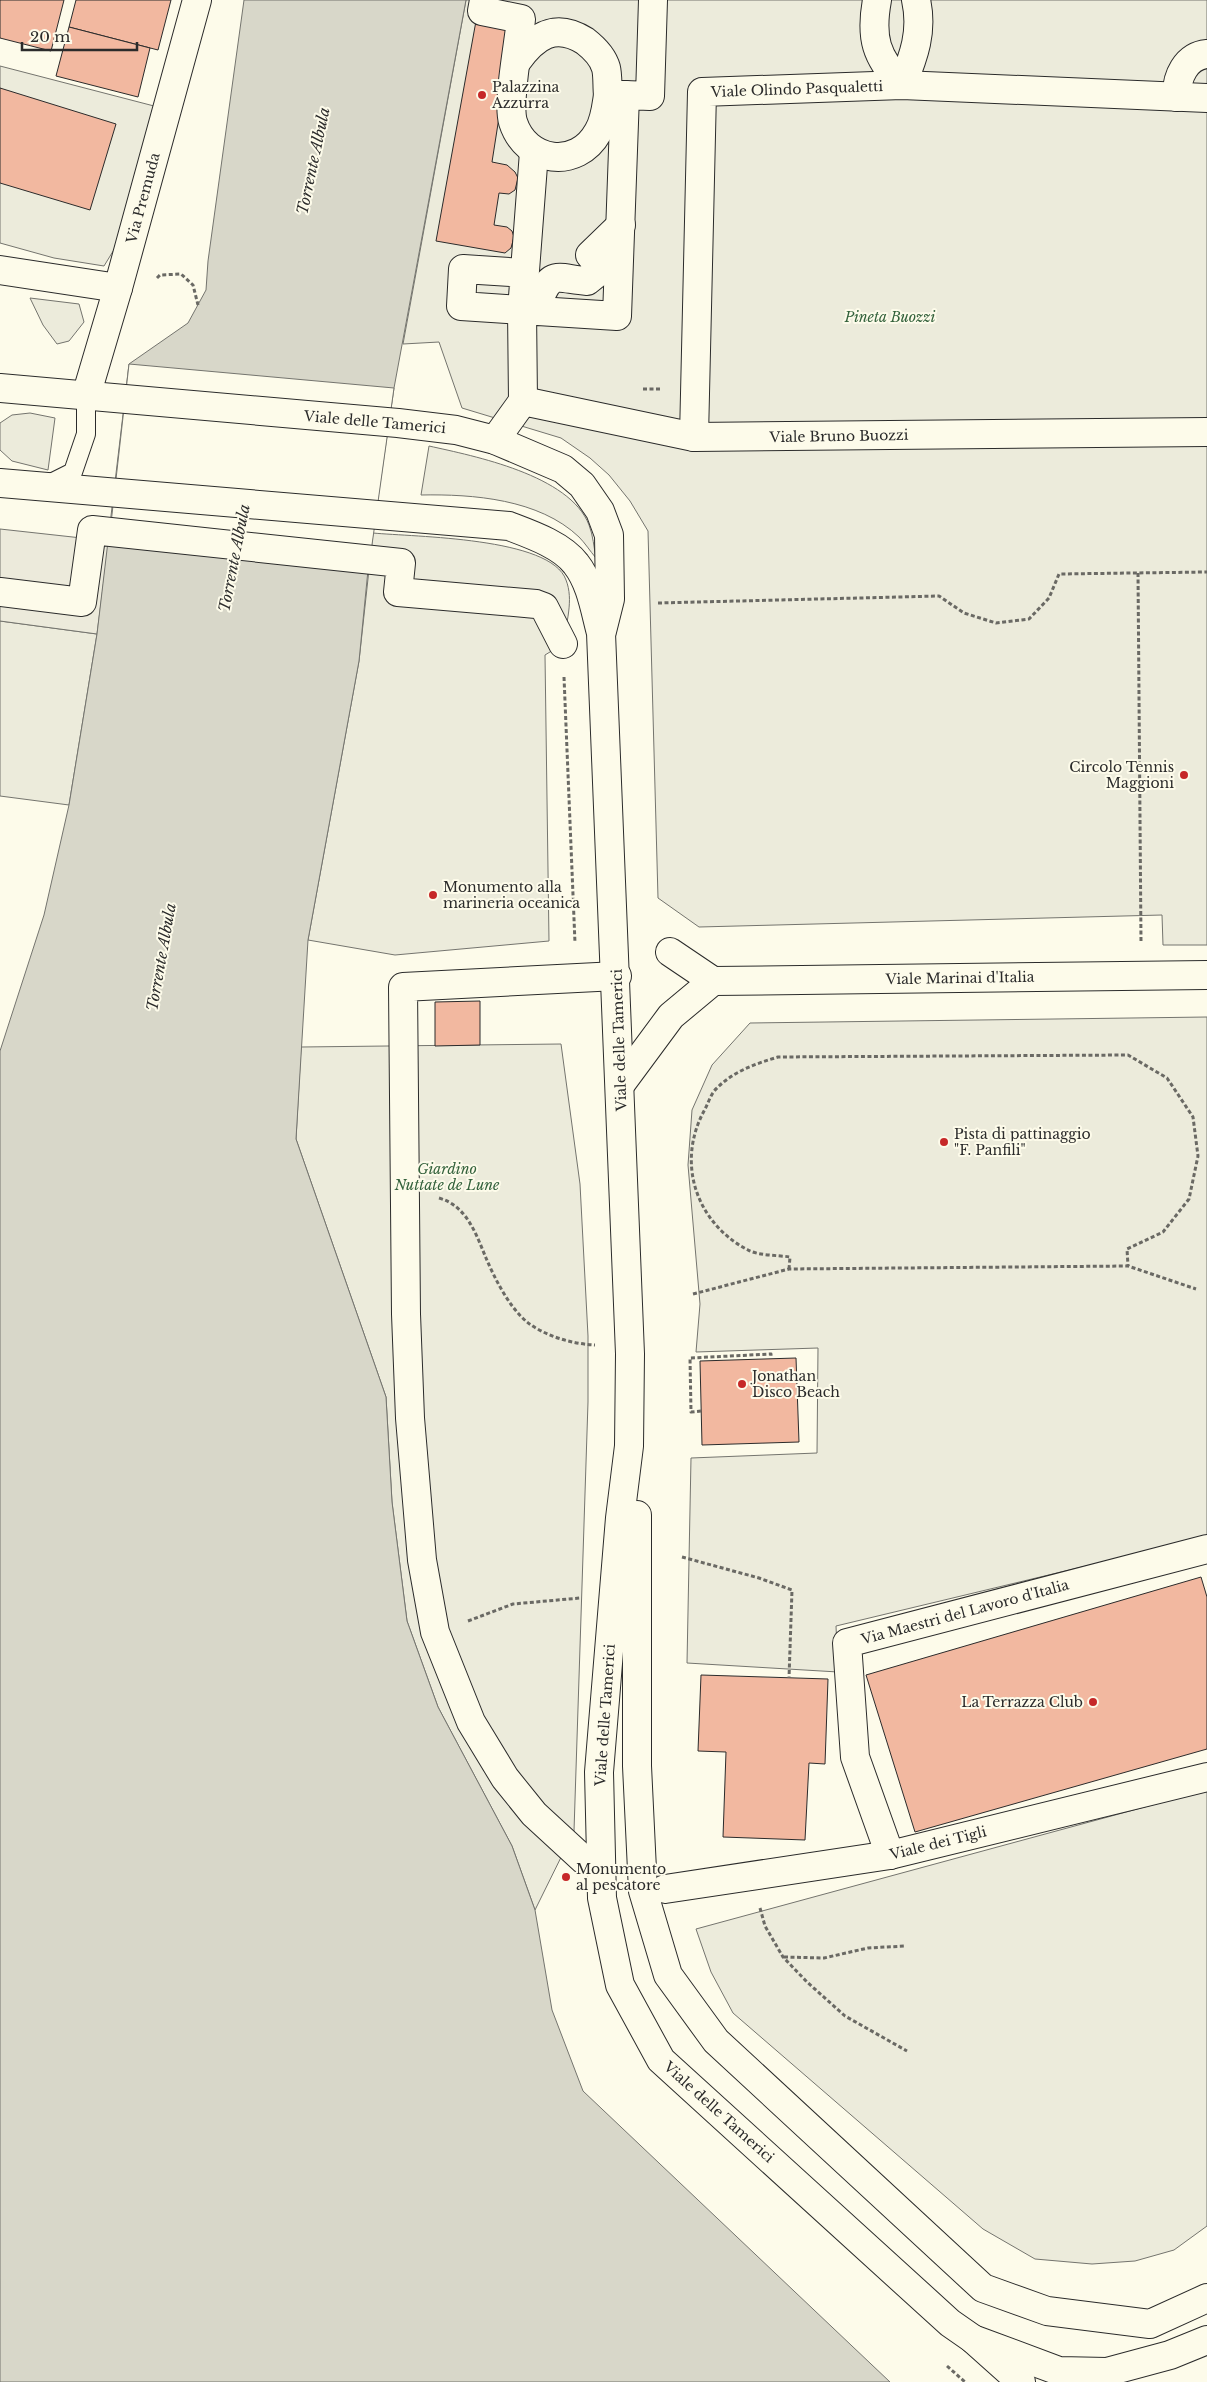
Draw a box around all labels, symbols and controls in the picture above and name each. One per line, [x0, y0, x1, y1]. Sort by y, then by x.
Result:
scale bar [22, 20, 138, 52]
text: 20 m [30, 27, 70, 46]
street label: Viale Olindo Pasqualetti [710, 77, 884, 101]
place label: Palazzina Azzurra [491, 78, 560, 112]
marker: Palazzina Azzurra [476, 89, 488, 101]
water label: Torrente Albula [292, 106, 334, 216]
street label: Via Premuda [122, 151, 164, 246]
park label: Pineta Buozzi [844, 308, 936, 326]
street label: Viale delle Tamerici [302, 407, 447, 437]
street label: Viale Bruno Buozzi [768, 426, 909, 446]
water label: Torrente Albula [214, 503, 254, 613]
place label: Circolo Tennis Maggioni [1069, 758, 1174, 792]
marker: Circolo Tennis Maggioni [1178, 769, 1190, 781]
place label: Monumento alla marineria oceanica [443, 878, 580, 912]
marker: Monumento alla marineria oceanica [427, 889, 439, 901]
water label: Torrente Albula [142, 902, 180, 1012]
street label: Viale delle Tamerici [608, 968, 631, 1113]
street label: Viale Marinai d'Italia [884, 968, 1035, 988]
place label: Pista di pattinaggio "F. Panfili" [954, 1125, 1091, 1159]
marker: Pista di pattinaggio "F. Panfili" [938, 1136, 950, 1148]
park label: Giardino Nuttate de Lune [394, 1160, 500, 1194]
place label: Jonathan Disco Beach [750, 1367, 840, 1401]
marker: Jonathan Disco Beach [736, 1378, 748, 1390]
street label: Via Maestri del Lavoro d'Italia [858, 1576, 1071, 1649]
street label: Viale delle Tamerici [591, 1643, 619, 1788]
place label: La Terrazza Club [961, 1693, 1083, 1711]
marker: La Terrazza Club [1087, 1696, 1099, 1708]
street label: Viale dei Tigli [887, 1822, 988, 1864]
place label: Monumento al pescatore [576, 1860, 666, 1894]
marker: Monumento al pescatore [560, 1871, 572, 1883]
street label: Viale delle Tamerici [659, 2057, 778, 2167]

